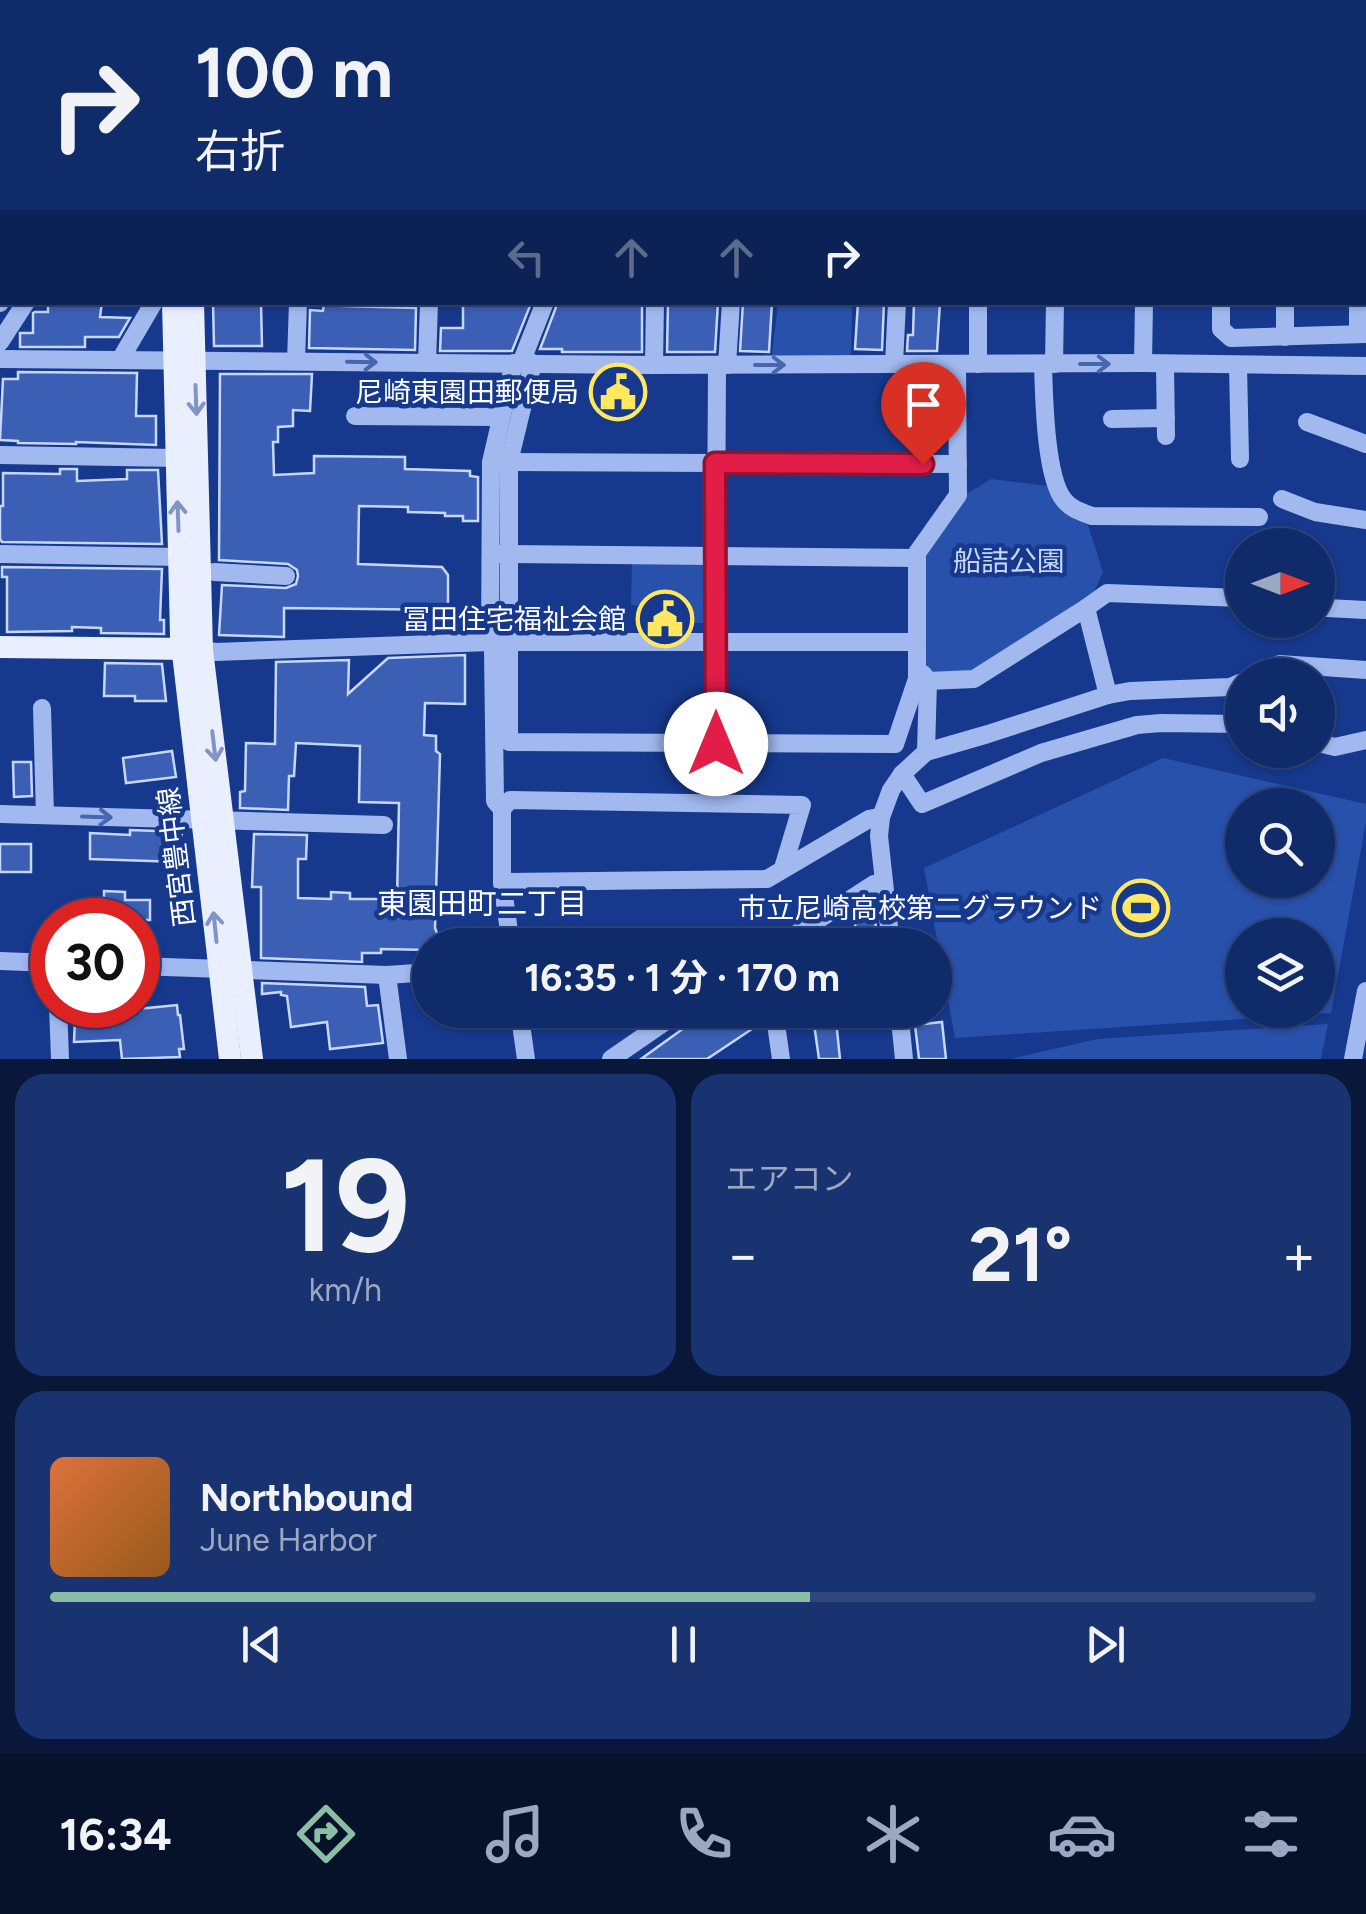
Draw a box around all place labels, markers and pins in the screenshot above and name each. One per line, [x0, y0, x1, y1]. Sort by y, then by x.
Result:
public building icon: 尼崎東園田郵便局 [588, 362, 648, 422]
pin [881, 362, 966, 465]
place label: 尼崎東園田郵便局 [355, 375, 579, 409]
public building icon: 冨田住宅福祉会館 [635, 589, 695, 649]
place label: 冨田住宅福祉会館 [402, 602, 626, 636]
sports icon: 市立尼崎高校第二グラウンド [1111, 878, 1171, 938]
place label: 市立尼崎高校第二グラウンド [738, 891, 1102, 925]

